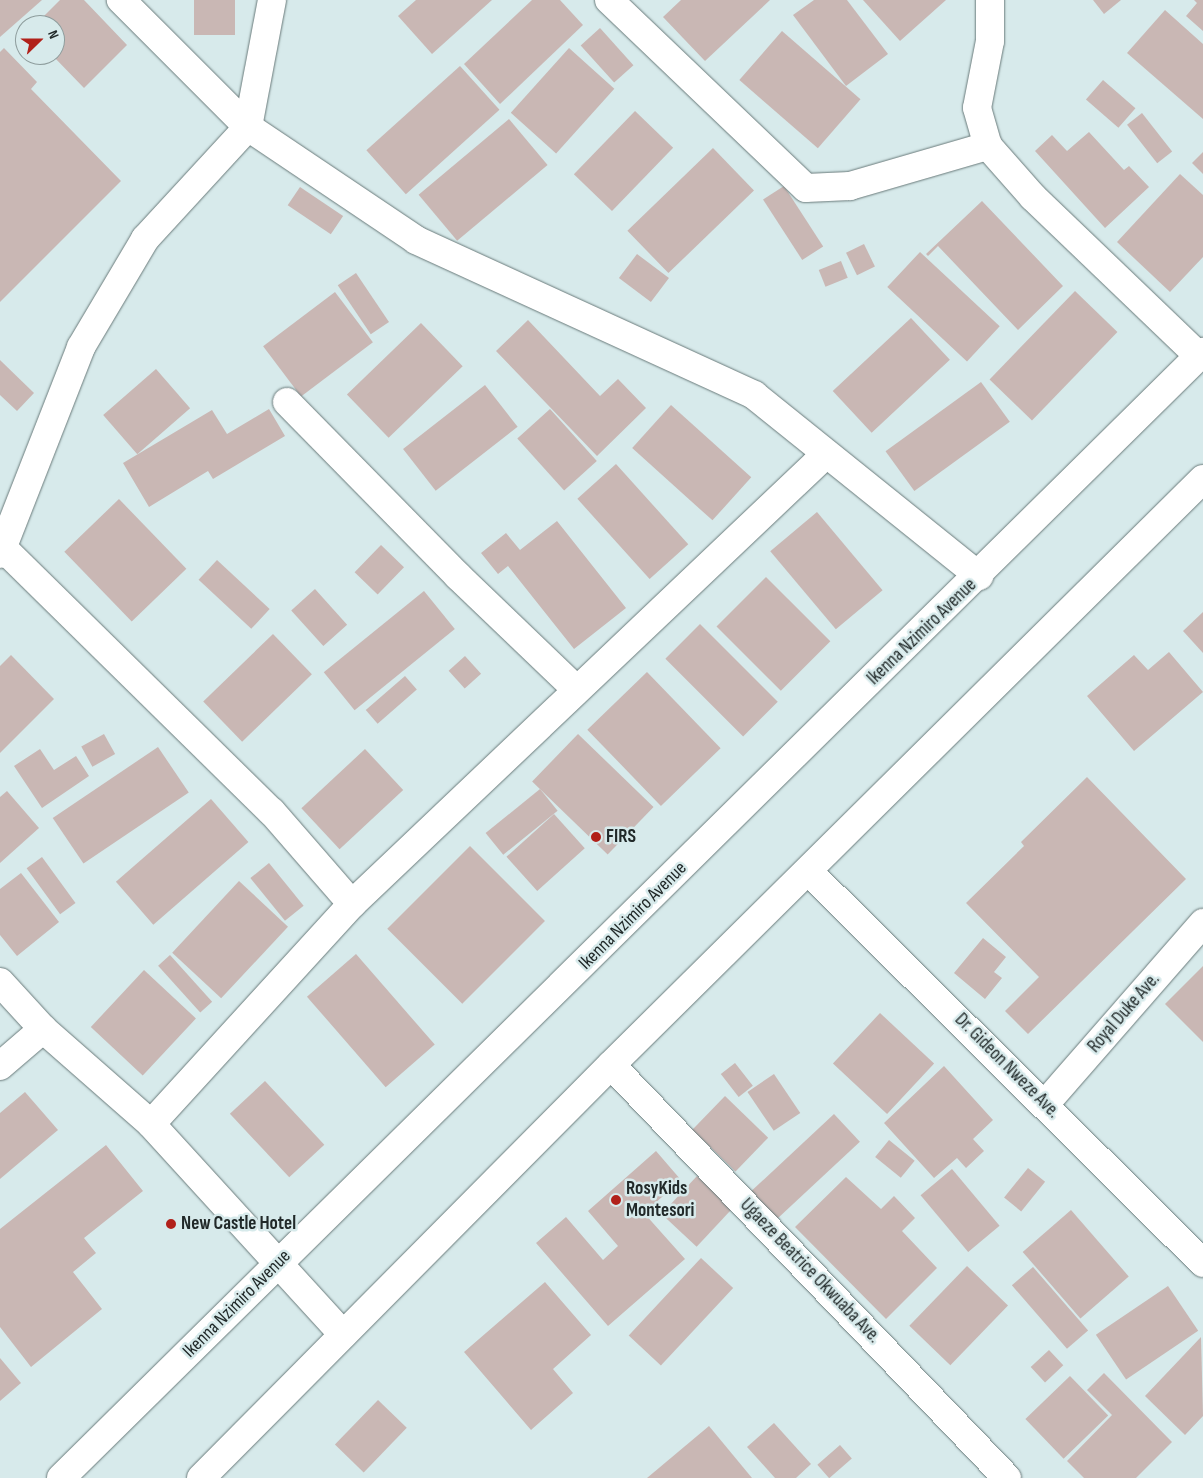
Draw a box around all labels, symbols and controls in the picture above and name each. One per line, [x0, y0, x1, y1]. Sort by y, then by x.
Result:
north arrow [15, 15, 65, 65]
text: N [44, 28, 63, 41]
street label: Ikenna Nzimiro Avenue [863, 574, 981, 690]
place label: FIRS [606, 826, 636, 848]
marker: FIRS [590, 831, 602, 843]
street label: Ikenna Nzimiro Avenue [574, 857, 692, 975]
street label: Royal Duke Ave. [1083, 968, 1165, 1058]
street label: Dr. Gideon Nweze Ave. [950, 1009, 1064, 1123]
place label: RosyKids Montesori [626, 1178, 694, 1222]
marker: RosyKids Montesori [610, 1194, 622, 1206]
street label: Ugaeze Beatrice Okwuaba Ave. [735, 1194, 885, 1348]
place label: New Castle Hotel [181, 1213, 296, 1235]
marker: New Castle Hotel [165, 1218, 177, 1230]
street label: Ikenna Nzimiro Avenue [178, 1245, 296, 1363]

